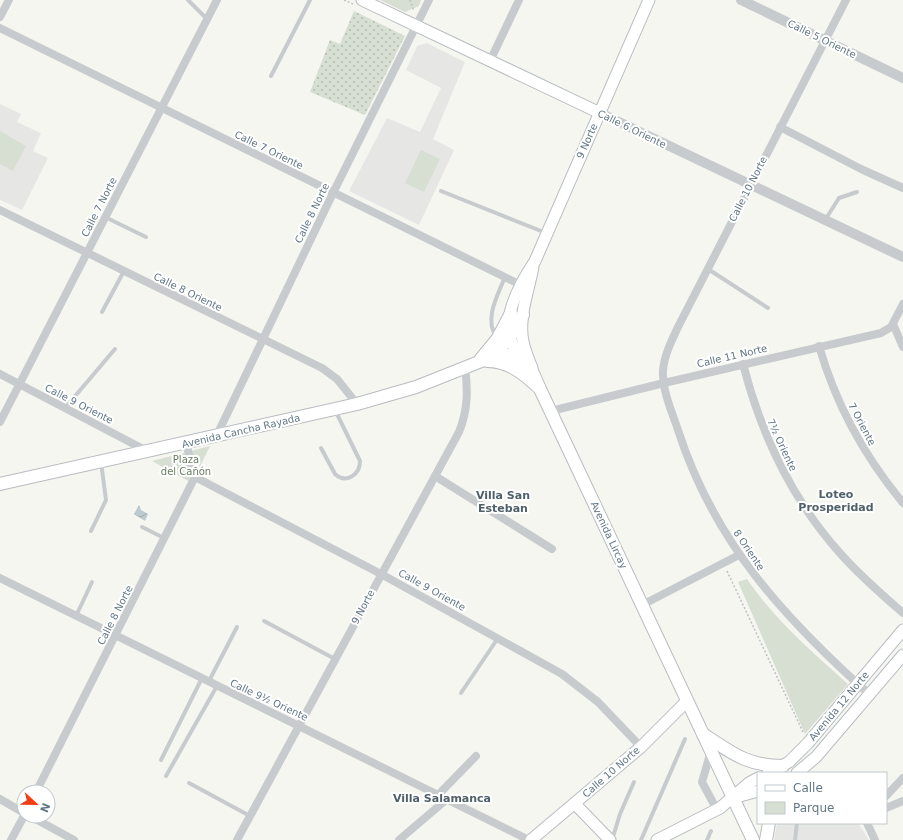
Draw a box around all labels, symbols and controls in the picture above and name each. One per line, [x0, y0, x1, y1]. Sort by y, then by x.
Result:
street label: Calle 5 Oriente [786, 18, 858, 60]
street label: Calle 6 Oriente [596, 108, 668, 150]
street label: 9 Norte [574, 122, 600, 160]
street label: Calle 7 Oriente [233, 129, 305, 171]
street label: Calle 10 Norte [727, 155, 769, 223]
street label: Calle 7 Norte [79, 175, 119, 239]
street label: Calle 8 Norte [293, 181, 331, 245]
street label: Calle 8 Oriente [152, 271, 224, 313]
street label: Calle 11 Norte [696, 343, 768, 369]
street label: Calle 9 Oriente [43, 382, 115, 426]
street label: 7 Oriente [846, 401, 878, 447]
street label: Avenida Cancha Rayada [181, 412, 301, 450]
street label: 7½ Oriente [765, 417, 799, 473]
park label: Plaza del Cañón [161, 454, 211, 477]
district label: Loteo Prosperidad [798, 488, 874, 514]
district label: Villa San Esteban [476, 489, 530, 515]
street label: Avenida Lircay [589, 500, 629, 570]
street label: 8 Oriente [731, 527, 767, 573]
street label: Calle 9 Oriente [397, 567, 467, 613]
street label: Calle 8 Norte [95, 583, 135, 647]
street label: 9 Norte [349, 588, 377, 626]
street label: Avenida 12 Norte [807, 669, 871, 743]
street label: Calle 9½ Oriente [228, 677, 310, 723]
street label: Calle 10 Norte [580, 744, 642, 800]
legend [757, 772, 887, 824]
text: Calle [793, 781, 823, 795]
north arrow [16, 784, 56, 824]
district label: Villa Salamanca [393, 792, 491, 805]
text: N [37, 801, 53, 814]
text: Parque [793, 801, 834, 815]

